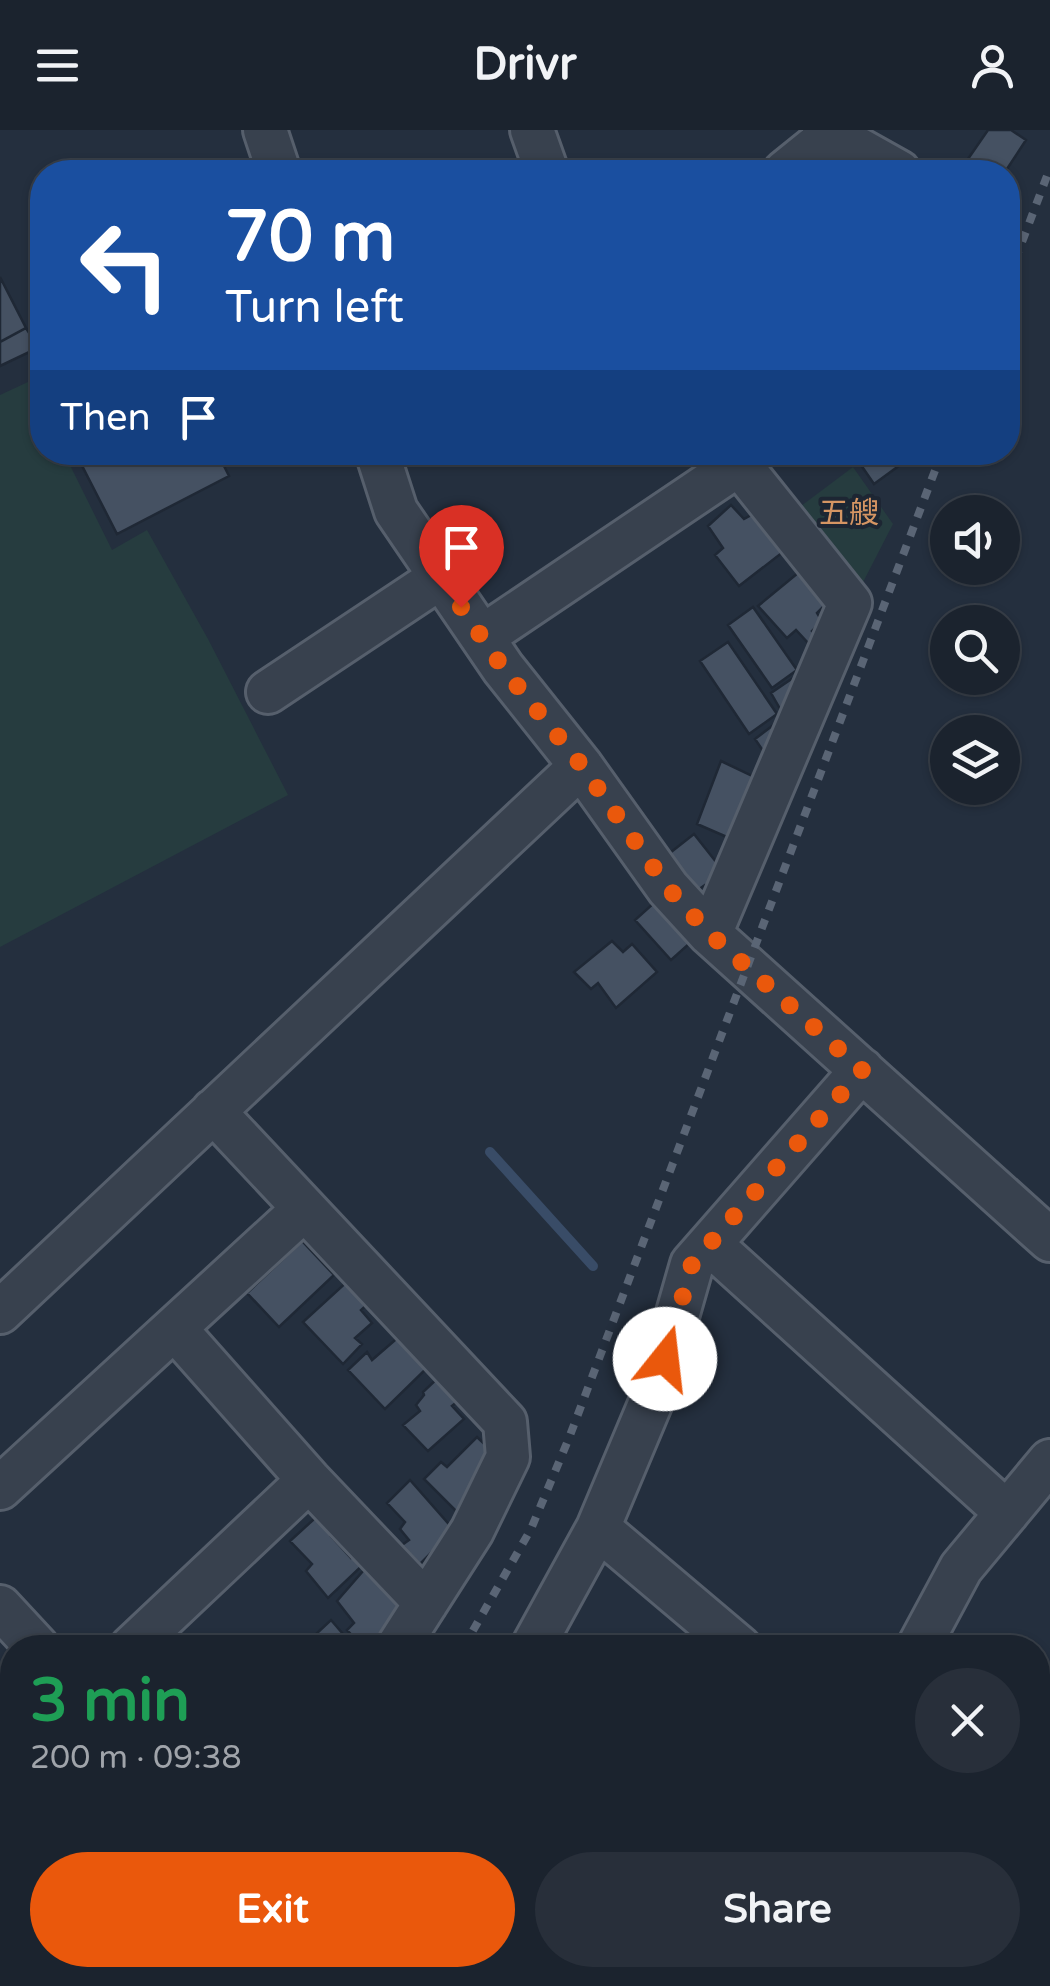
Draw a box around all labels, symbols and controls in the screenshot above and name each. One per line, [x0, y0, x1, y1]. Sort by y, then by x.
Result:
icon: menu [30, 38, 85, 93]
text: Drivr [474, 38, 576, 92]
icon: person [965, 38, 1020, 93]
text: 70 m [225, 196, 395, 280]
icon: left [60, 200, 190, 330]
text: Turn left [225, 281, 404, 335]
icon: arrive [171, 390, 226, 445]
text: Then [60, 395, 151, 441]
district label: 五艘 [819, 495, 879, 532]
map controls [930, 495, 1020, 805]
button: sound [930, 495, 1020, 585]
pin [419, 505, 504, 608]
icon: arrive [434, 520, 489, 575]
button: search [930, 605, 1020, 695]
button: layers [930, 715, 1020, 805]
position arrow [613, 1307, 717, 1411]
text: 3 min [30, 1665, 190, 1737]
button: close [915, 1668, 1020, 1773]
text: 200 m · 09:38 [30, 1739, 242, 1777]
button: Exit [30, 1852, 515, 1967]
button: Share [535, 1852, 1020, 1967]

